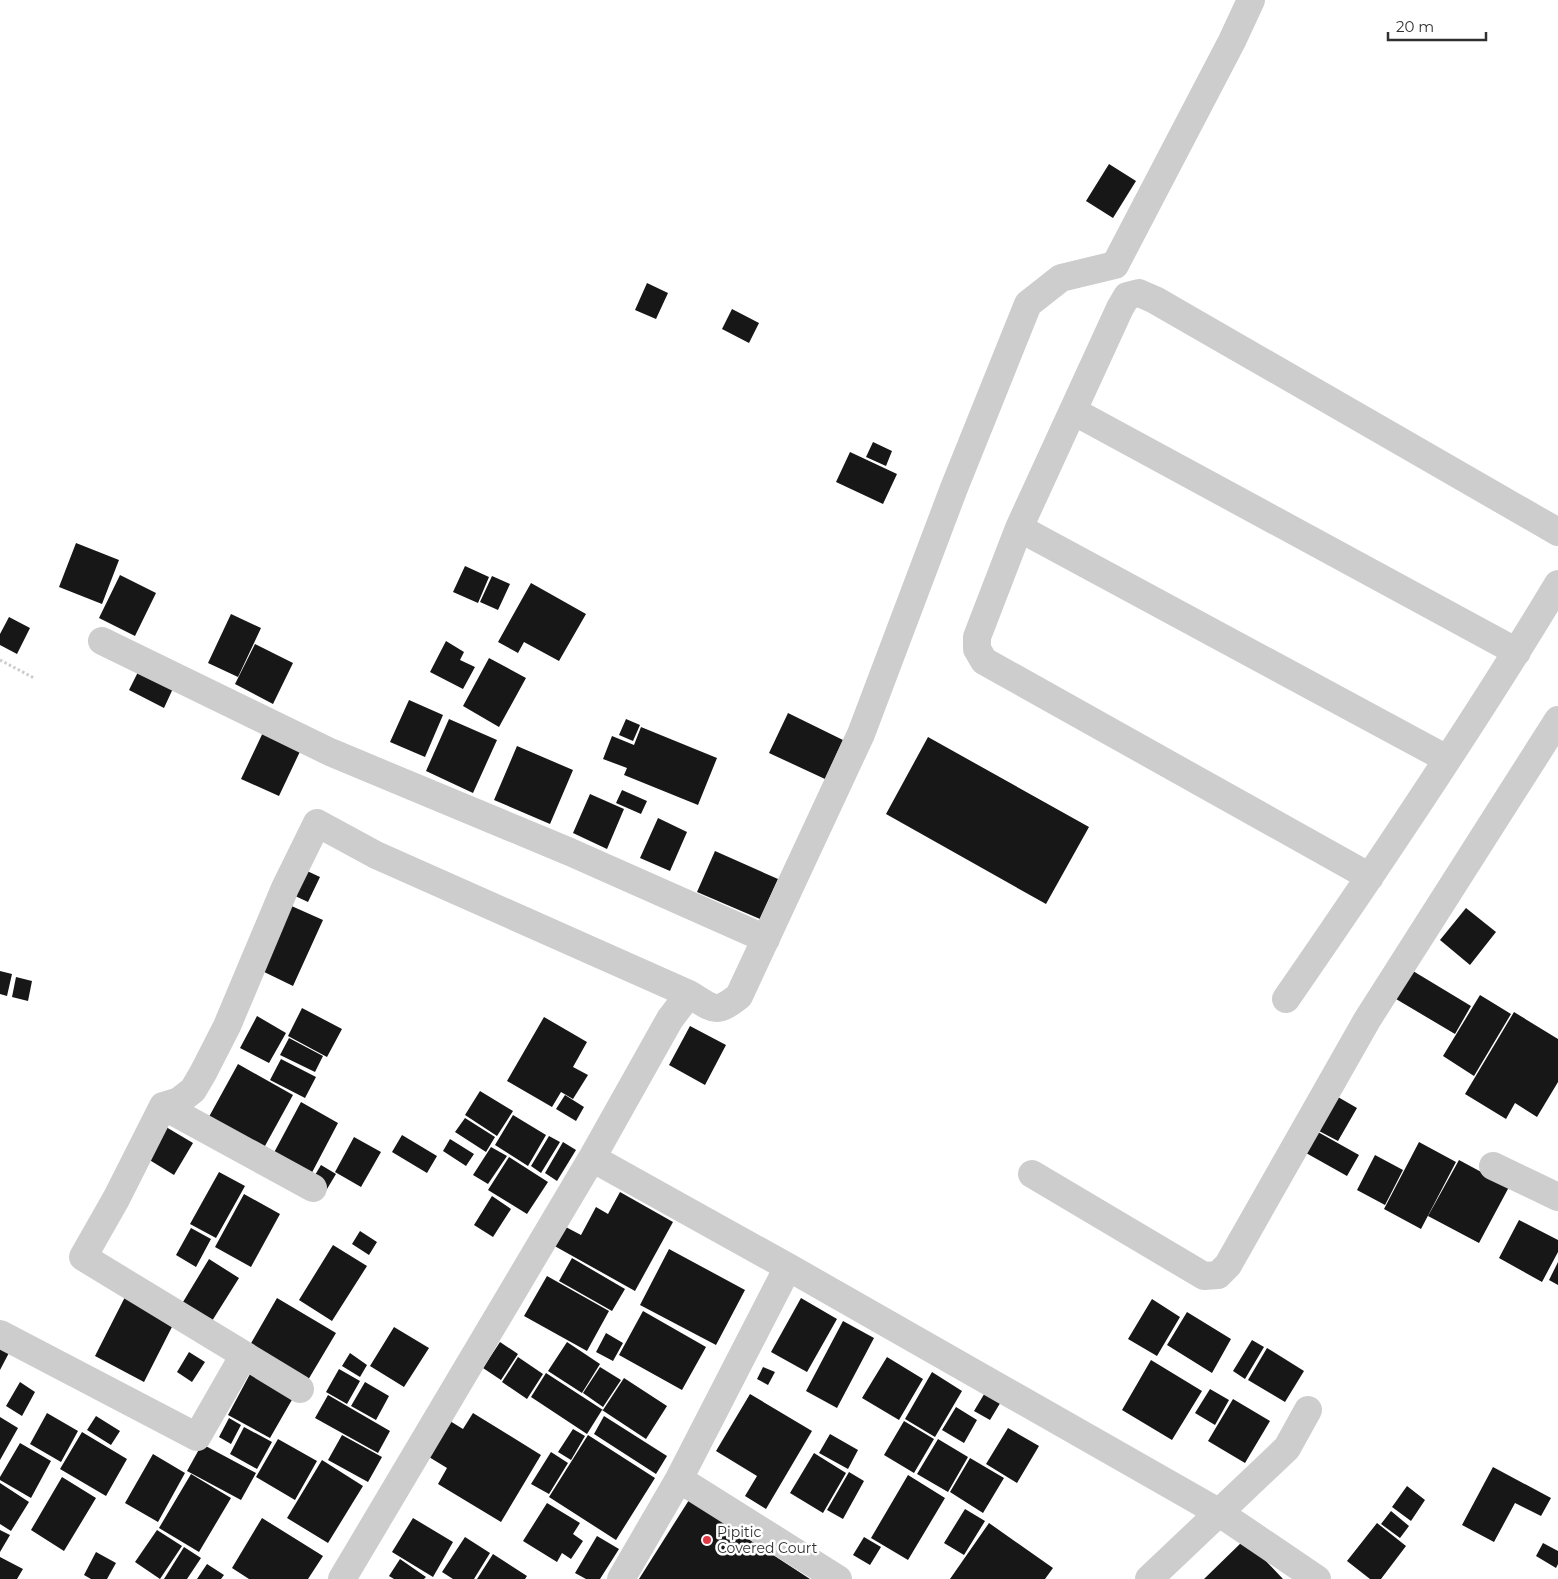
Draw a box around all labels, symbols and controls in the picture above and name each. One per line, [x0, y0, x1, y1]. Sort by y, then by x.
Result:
scale bar [1388, 10, 1486, 42]
text: 20 m [1396, 17, 1434, 36]
place label: Pipitic Covered Court [717, 1523, 818, 1557]
marker: Pipitic Covered Court [701, 1534, 713, 1546]

